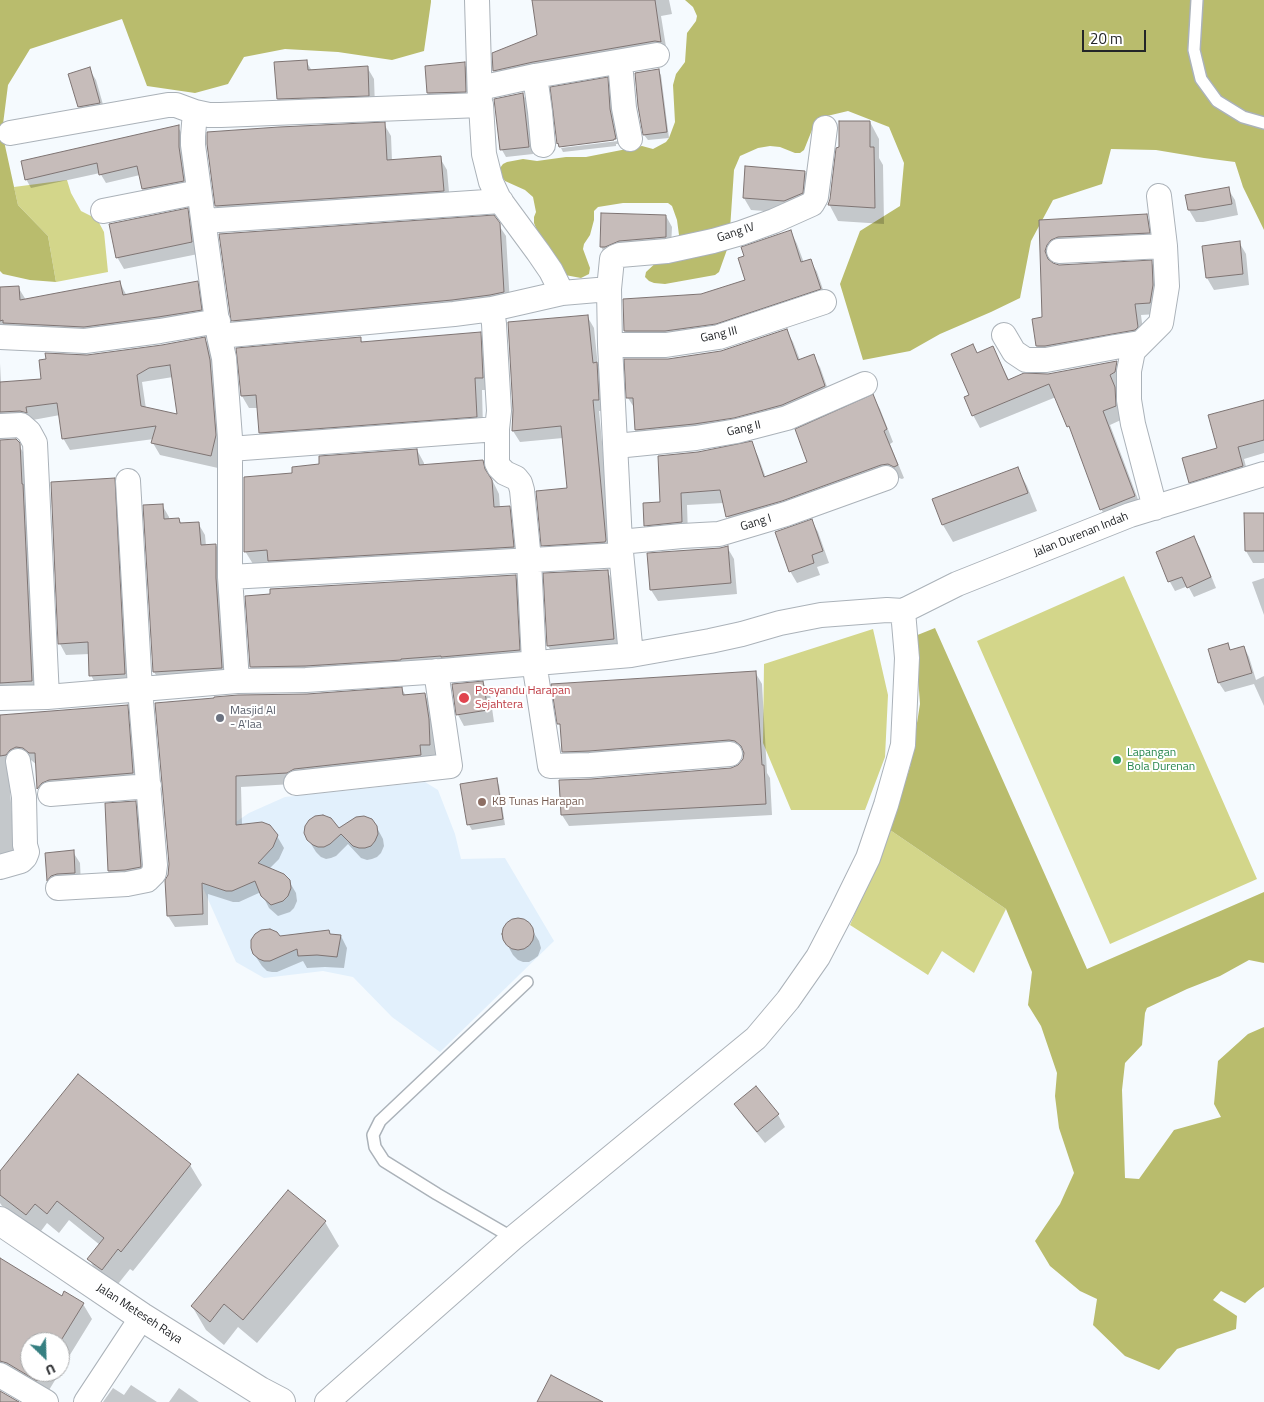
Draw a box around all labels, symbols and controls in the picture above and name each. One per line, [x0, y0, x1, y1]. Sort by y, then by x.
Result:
scale bar [1084, 20, 1148, 52]
text: 20 m [1090, 27, 1123, 50]
street label: Gang IV [715, 220, 757, 246]
street label: Gang III [699, 324, 739, 346]
street label: Gang II [726, 418, 762, 440]
street label: Jalan Durenan Indah [1031, 509, 1131, 561]
street label: Gang I [739, 511, 773, 535]
place label: Posyandu Harapan Sejahtera [475, 684, 570, 712]
marker: Posyandu Harapan Sejahtera [457, 691, 471, 705]
place label: Masjid Al - A'laa [230, 704, 276, 732]
marker: Masjid Al - A'laa [214, 712, 226, 724]
place label: Lapangan Bola Durenan [1127, 746, 1195, 774]
marker: Lapangan Bola Durenan [1111, 754, 1123, 766]
place label: KB Tunas Harapan [492, 795, 584, 809]
marker: KB Tunas Harapan [476, 796, 488, 808]
street label: Jalan Meteseh Raya [93, 1281, 185, 1347]
north arrow [20, 1332, 70, 1382]
text: U [42, 1359, 59, 1382]

